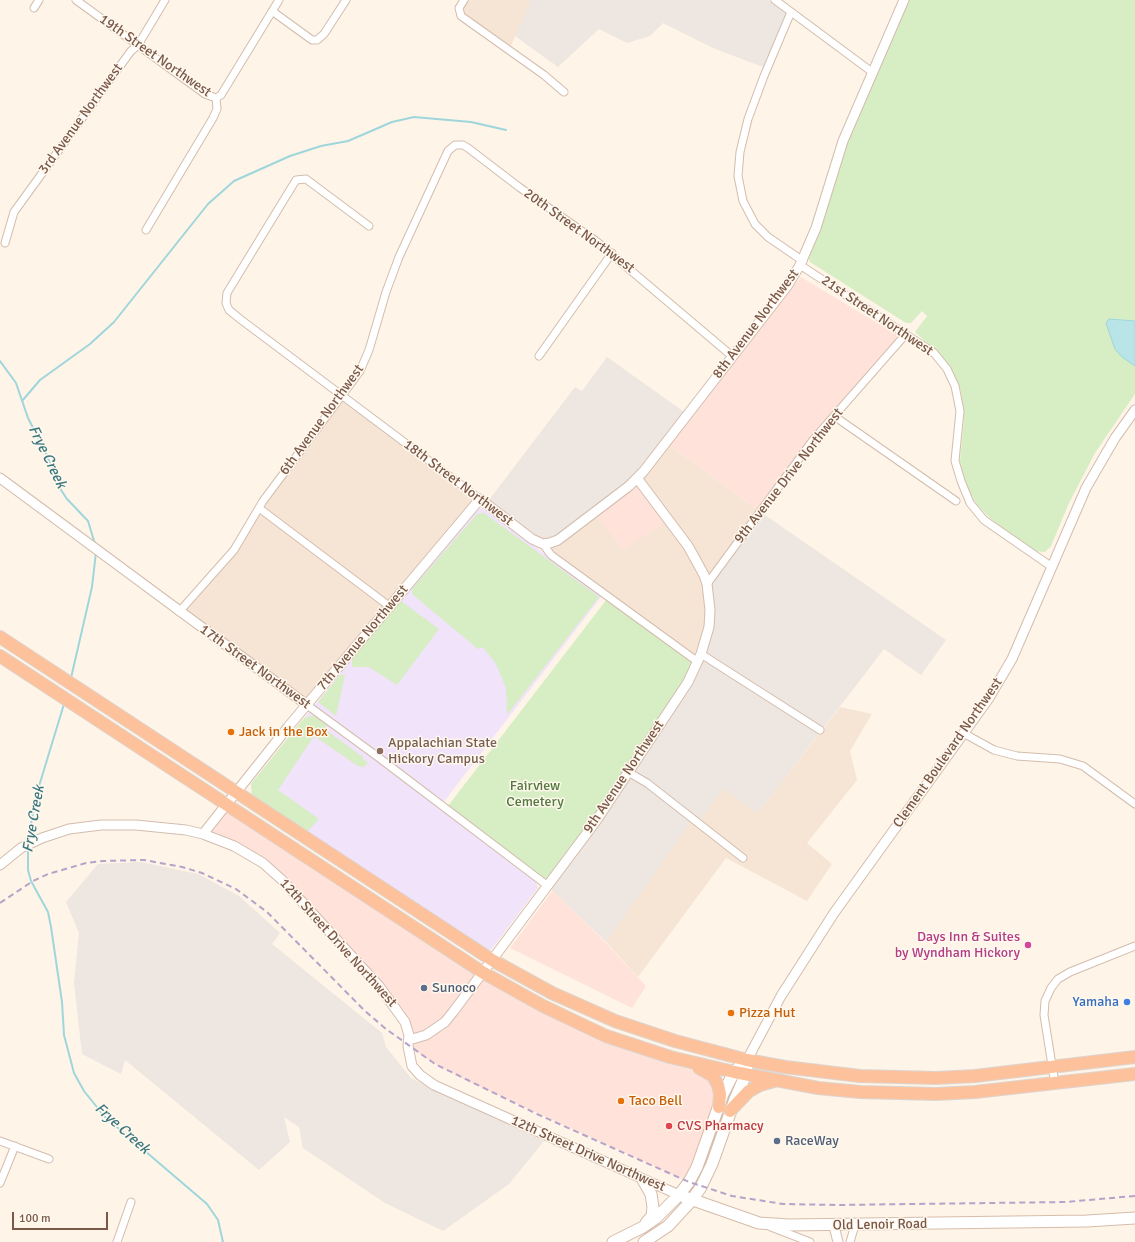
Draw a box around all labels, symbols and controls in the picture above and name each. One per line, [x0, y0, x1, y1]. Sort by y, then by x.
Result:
street label: 19th Street Northwest [96, 11, 214, 101]
street label: 3rd Avenue Northwest [35, 60, 127, 178]
street label: 20th Street Northwest [520, 185, 638, 277]
street label: 8th Avenue Northwest [709, 266, 803, 382]
street label: 21st Street Northwest [818, 272, 936, 360]
street label: 6th Avenue Northwest [276, 361, 368, 479]
street label: 9th Avenue Drive Northwest [731, 405, 847, 547]
water label: Frye Creek [24, 423, 70, 491]
street label: 18th Street Northwest [400, 436, 516, 530]
street label: 7th Avenue Northwest [314, 582, 412, 694]
street label: 17th Street Northwest [196, 621, 314, 713]
street label: Clement Boulevard Northwest [890, 675, 1006, 831]
street label: 9th Avenue Northwest [580, 717, 668, 837]
place label: Jack in the Box [239, 724, 328, 740]
marker: Jack in the Box [226, 727, 236, 737]
place label: Appalachian State Hickory Campus [388, 735, 497, 768]
marker: Appalachian State Hickory Campus [375, 746, 385, 756]
park label: Fairview Cemetery [506, 778, 564, 810]
water label: Frye Creek [19, 784, 49, 854]
street label: 12th Street Drive Northwest [276, 875, 400, 1011]
place label: Days Inn & Suites by Wyndham Hickory [895, 929, 1020, 962]
marker: Days Inn & Suites by Wyndham Hickory [1023, 940, 1033, 950]
place label: Sunoco [432, 980, 476, 996]
marker: Sunoco [419, 983, 429, 993]
place label: Yamaha [1073, 994, 1119, 1010]
marker: Yamaha [1122, 997, 1132, 1007]
place label: Pizza Hut [739, 1005, 795, 1021]
marker: Pizza Hut [726, 1008, 736, 1018]
place label: Taco Bell [629, 1093, 682, 1109]
marker: Taco Bell [616, 1096, 626, 1106]
water label: Frye Creek [91, 1100, 153, 1158]
street label: 12th Street Drive Northwest [508, 1112, 668, 1196]
place label: CVS Pharmacy [677, 1118, 764, 1134]
marker: CVS Pharmacy [664, 1121, 674, 1131]
place label: RaceWay [785, 1133, 839, 1149]
marker: RaceWay [772, 1136, 782, 1146]
scale bar [14, 1204, 110, 1230]
text: 100 m [19, 1211, 51, 1226]
street label: Old Lenoir Road [833, 1216, 927, 1234]

